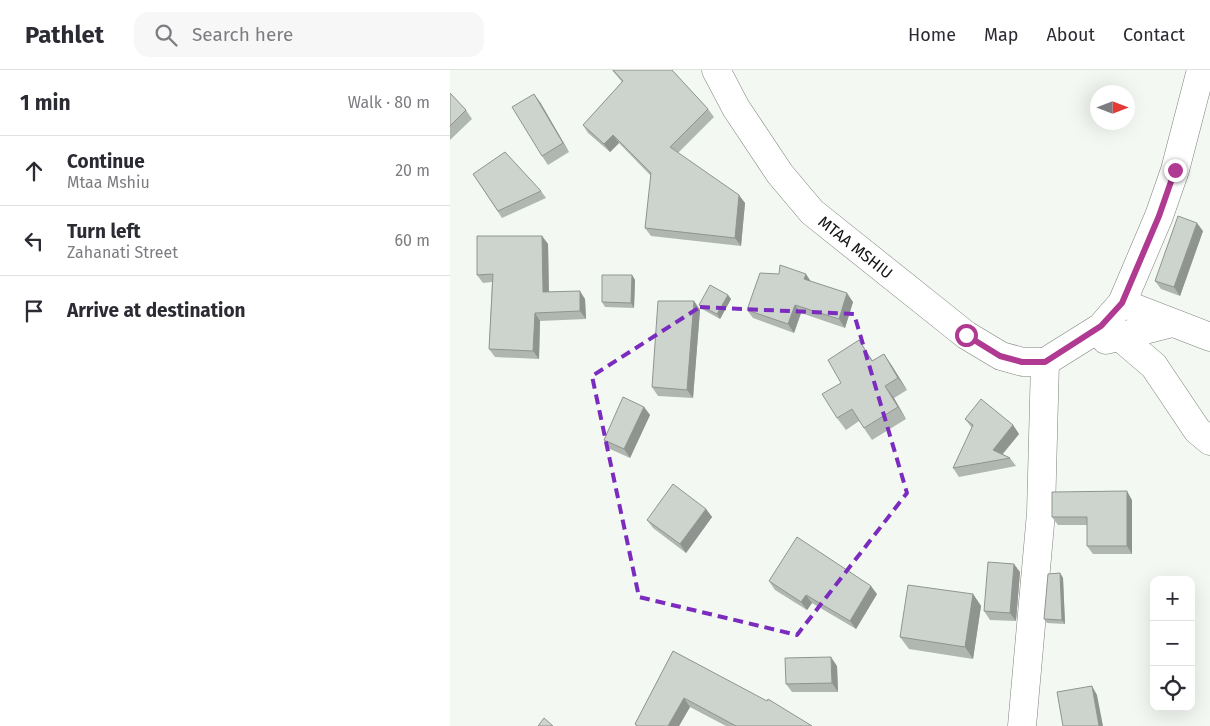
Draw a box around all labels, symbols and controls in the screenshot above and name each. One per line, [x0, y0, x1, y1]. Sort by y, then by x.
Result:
search box [134, 12, 484, 57]
text: Pathlet [25, 21, 104, 49]
icon: search [152, 21, 180, 49]
text: Search here [192, 23, 293, 46]
text: Home [908, 24, 956, 46]
text: Map [984, 24, 1018, 46]
text: About [1046, 24, 1095, 46]
text: Contact [1123, 24, 1185, 46]
north arrow [1090, 85, 1135, 130]
text: 1 min [20, 90, 71, 116]
text: Walk · 80 m [348, 93, 430, 112]
text: Continue [67, 150, 145, 173]
icon: ahead [20, 157, 48, 185]
route end [1164, 159, 1187, 182]
text: 20 m [395, 161, 430, 180]
text: Mtaa Mshiu [67, 173, 150, 192]
street label: MTAA MSHIU [815, 212, 897, 282]
text: Turn left [67, 220, 141, 243]
icon: left [20, 227, 48, 255]
text: 60 m [395, 231, 430, 250]
text: Zahanati Street [67, 243, 178, 262]
icon: arrive [20, 297, 48, 325]
text: Arrive at destination [67, 299, 246, 322]
route start [955, 324, 978, 347]
map controls [1150, 576, 1195, 711]
button: + [1150, 576, 1195, 621]
button: − [1150, 621, 1195, 666]
button: locate [1150, 666, 1195, 711]

